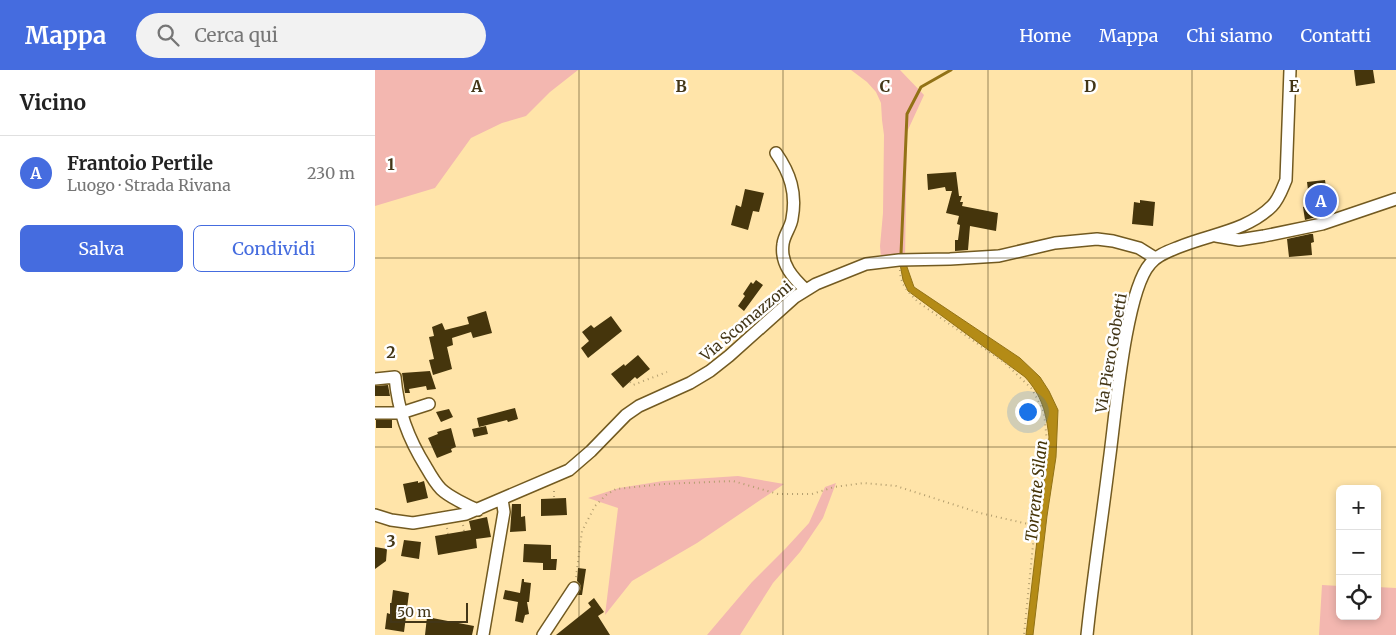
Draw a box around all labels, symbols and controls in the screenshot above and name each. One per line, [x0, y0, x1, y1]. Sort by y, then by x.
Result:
search box [136, 13, 486, 58]
text: Mappa [25, 20, 106, 51]
icon: search [154, 21, 182, 49]
text: Cerca qui [194, 23, 278, 47]
text: Home [1019, 24, 1071, 47]
text: Mappa [1099, 24, 1158, 47]
text: Chi siamo [1186, 24, 1273, 47]
text: Contatti [1301, 24, 1371, 47]
text: A [470, 76, 483, 96]
text: B [675, 76, 687, 96]
text: C [880, 76, 890, 96]
text: D [1084, 76, 1096, 96]
text: E [1289, 76, 1300, 96]
text: Vicino [20, 89, 86, 116]
text: Frantoio Pertile [67, 151, 213, 175]
text: 1 [387, 154, 395, 174]
text: A [30, 163, 42, 183]
text: 230 m [307, 163, 355, 183]
text: Luogo · Strada Rivana [67, 175, 231, 195]
pin: A [1305, 182, 1337, 220]
button: Salva [20, 225, 183, 272]
button: Condividi [193, 225, 355, 272]
street label: Via Scomazzoni [695, 277, 796, 366]
street label: Via Piero Gobetti [1091, 292, 1131, 415]
text: 2 [386, 342, 396, 362]
your location [1015, 399, 1041, 425]
water label: Torrente Silan [1021, 439, 1051, 543]
map controls [1336, 485, 1381, 620]
button: + [1336, 485, 1381, 530]
button: − [1336, 530, 1381, 575]
text: 3 [386, 531, 396, 551]
button: locate [1336, 575, 1381, 620]
scale bar [390, 600, 467, 623]
text: 50 m [397, 603, 431, 621]

